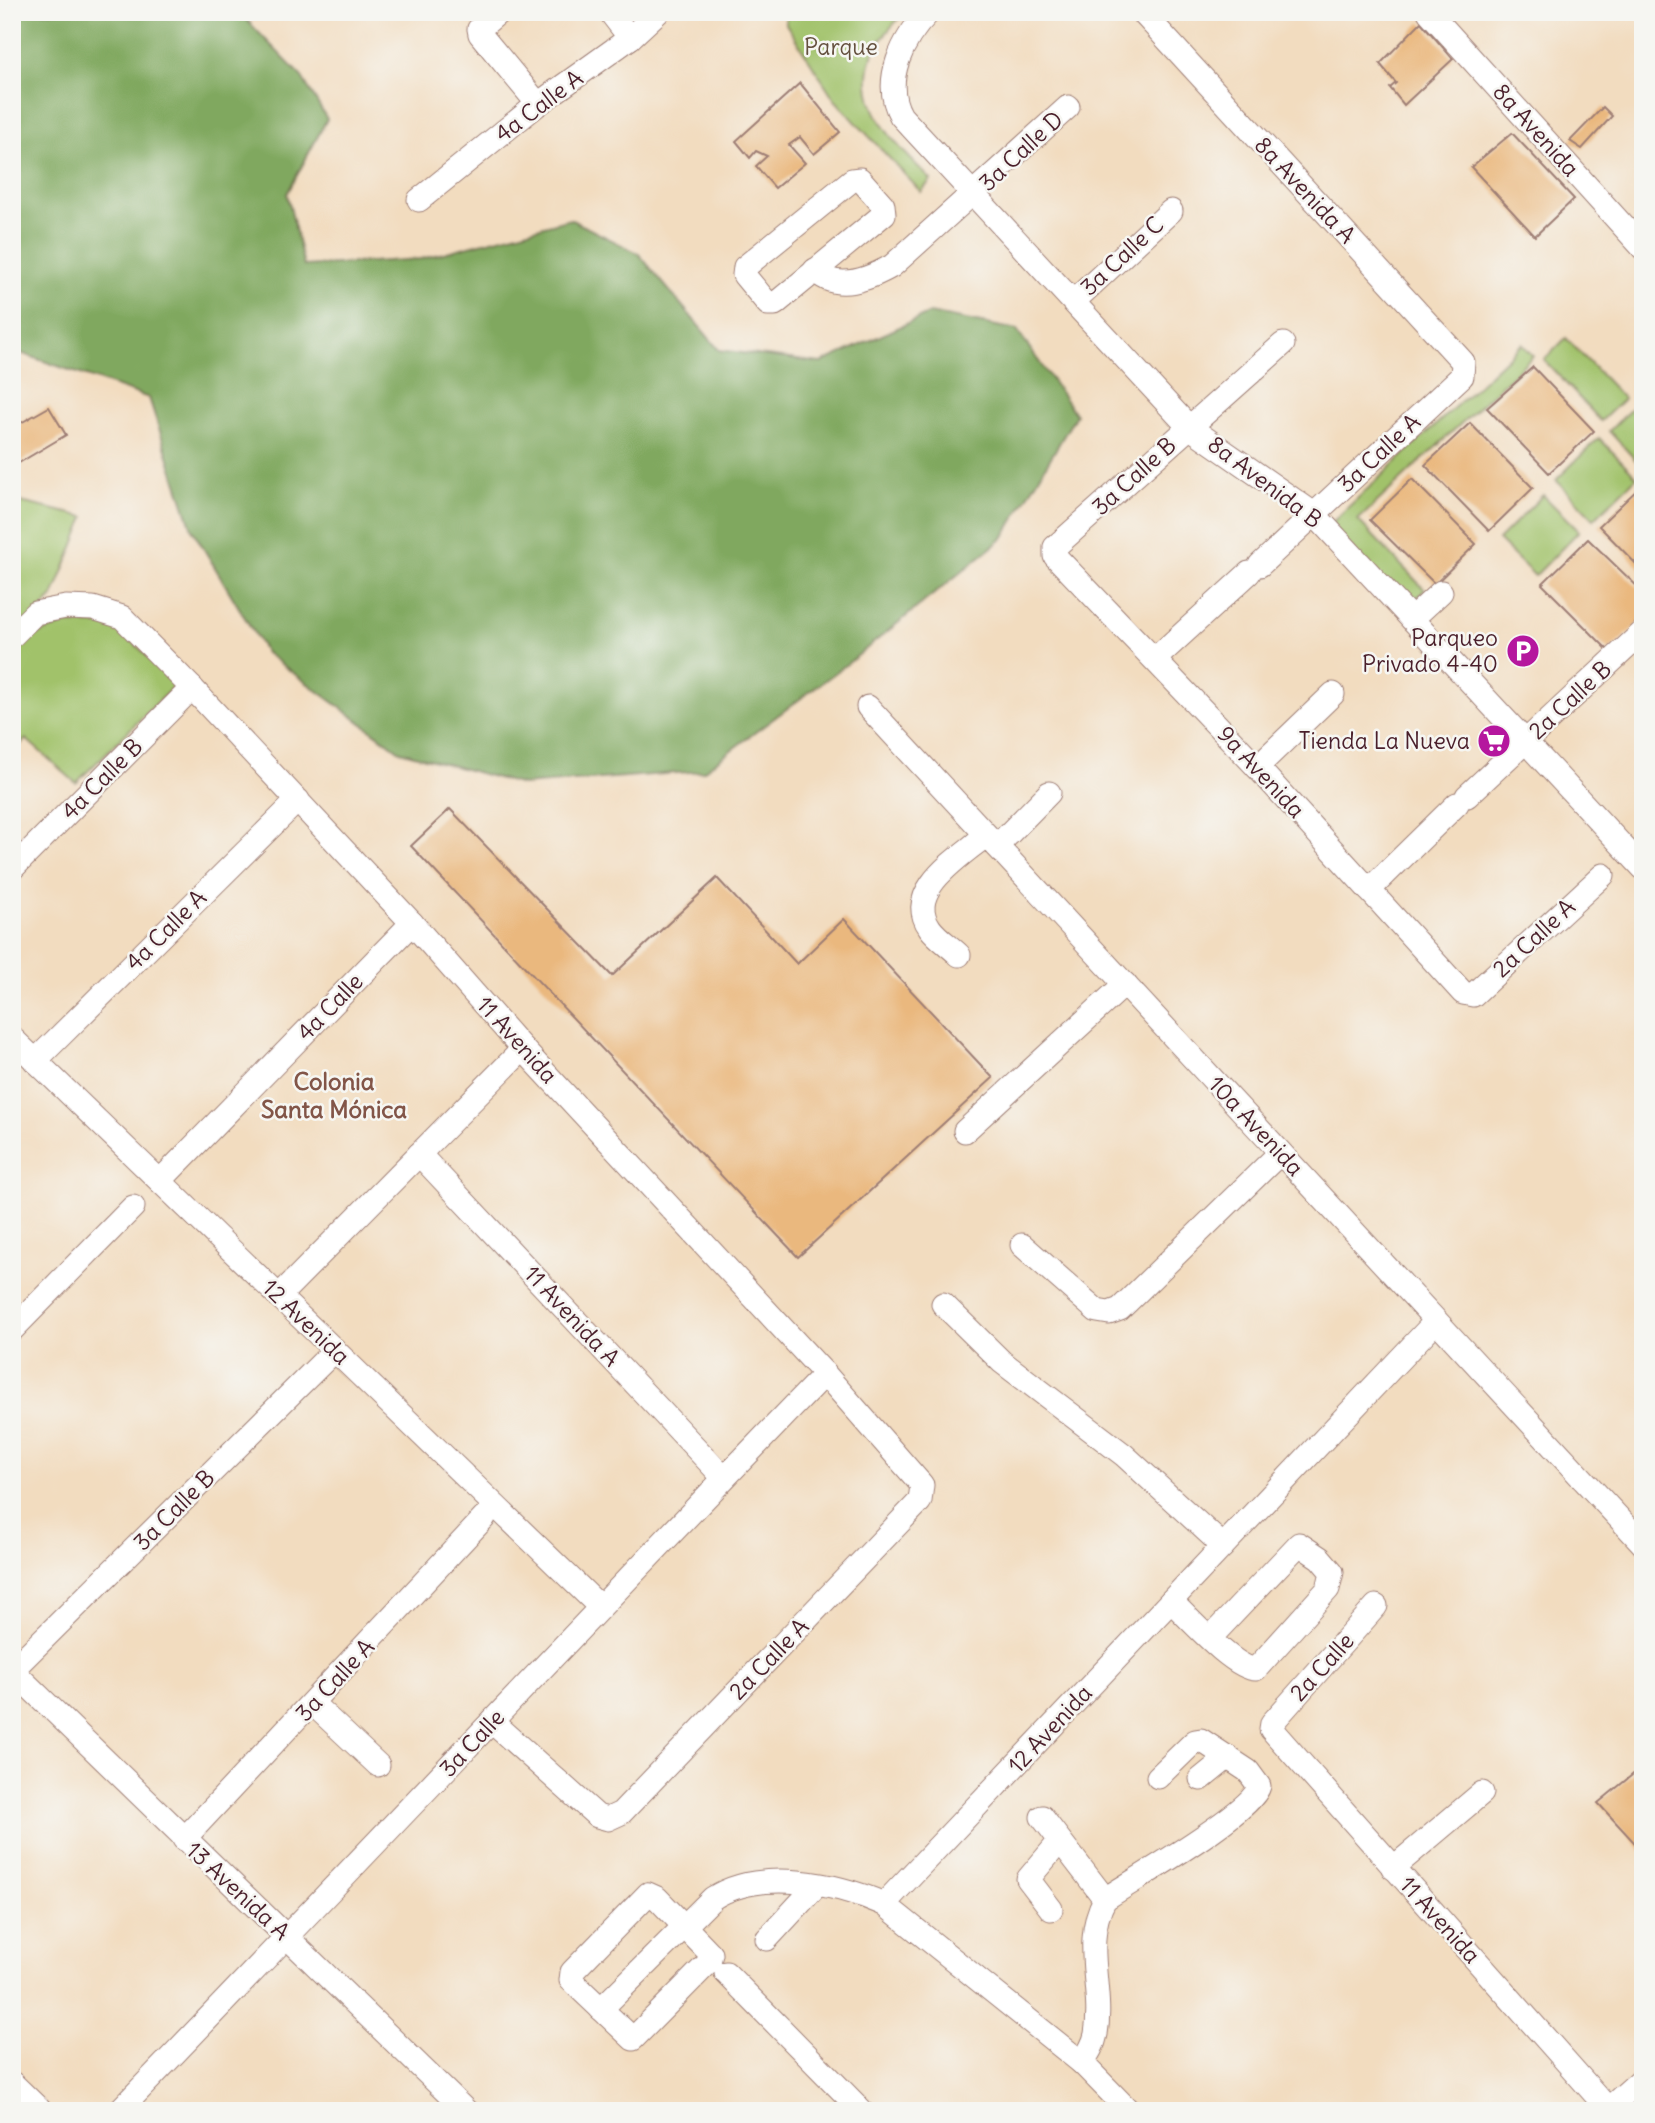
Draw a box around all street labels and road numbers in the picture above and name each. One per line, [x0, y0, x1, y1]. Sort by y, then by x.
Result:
street label: 4a Calle A [489, 63, 589, 148]
street label: 8a Avenida [1487, 77, 1586, 182]
street label: 3a Calle D [973, 104, 1069, 197]
street label: 8a Avenida A [1249, 130, 1362, 249]
street label: 3a Calle C [1074, 210, 1169, 301]
street label: 3a Calle A [1331, 407, 1426, 498]
street label: 8a Avenida B [1202, 429, 1328, 534]
street label: 3a Calle B [1086, 430, 1182, 521]
street label: 2a Calle B [1522, 654, 1617, 745]
street label: 9a Avenida [1211, 720, 1311, 824]
street label: 4a Calle B [55, 732, 148, 825]
street label: 4a Calle A [119, 883, 212, 976]
street label: 2a Calle A [1486, 892, 1581, 983]
street label: 4a Calle [290, 967, 369, 1046]
street label: 11 Avenida [471, 990, 564, 1089]
street label: 10a Avenida [1203, 1070, 1310, 1182]
street label: 11 Avenida A [518, 1259, 626, 1372]
street label: 12 Avenida [257, 1273, 356, 1370]
street label: 3a Calle B [127, 1463, 220, 1556]
street label: 2a Calle A [723, 1612, 815, 1706]
street label: 2a Calle [1283, 1626, 1360, 1707]
street label: 3a Calle A [289, 1632, 380, 1727]
street label: 12 Avenida [1001, 1678, 1098, 1779]
street label: 3a Calle [433, 1703, 510, 1783]
street label: 13 Avenida A [180, 1835, 296, 1946]
street label: 11 Avenida [1394, 1870, 1487, 1969]

